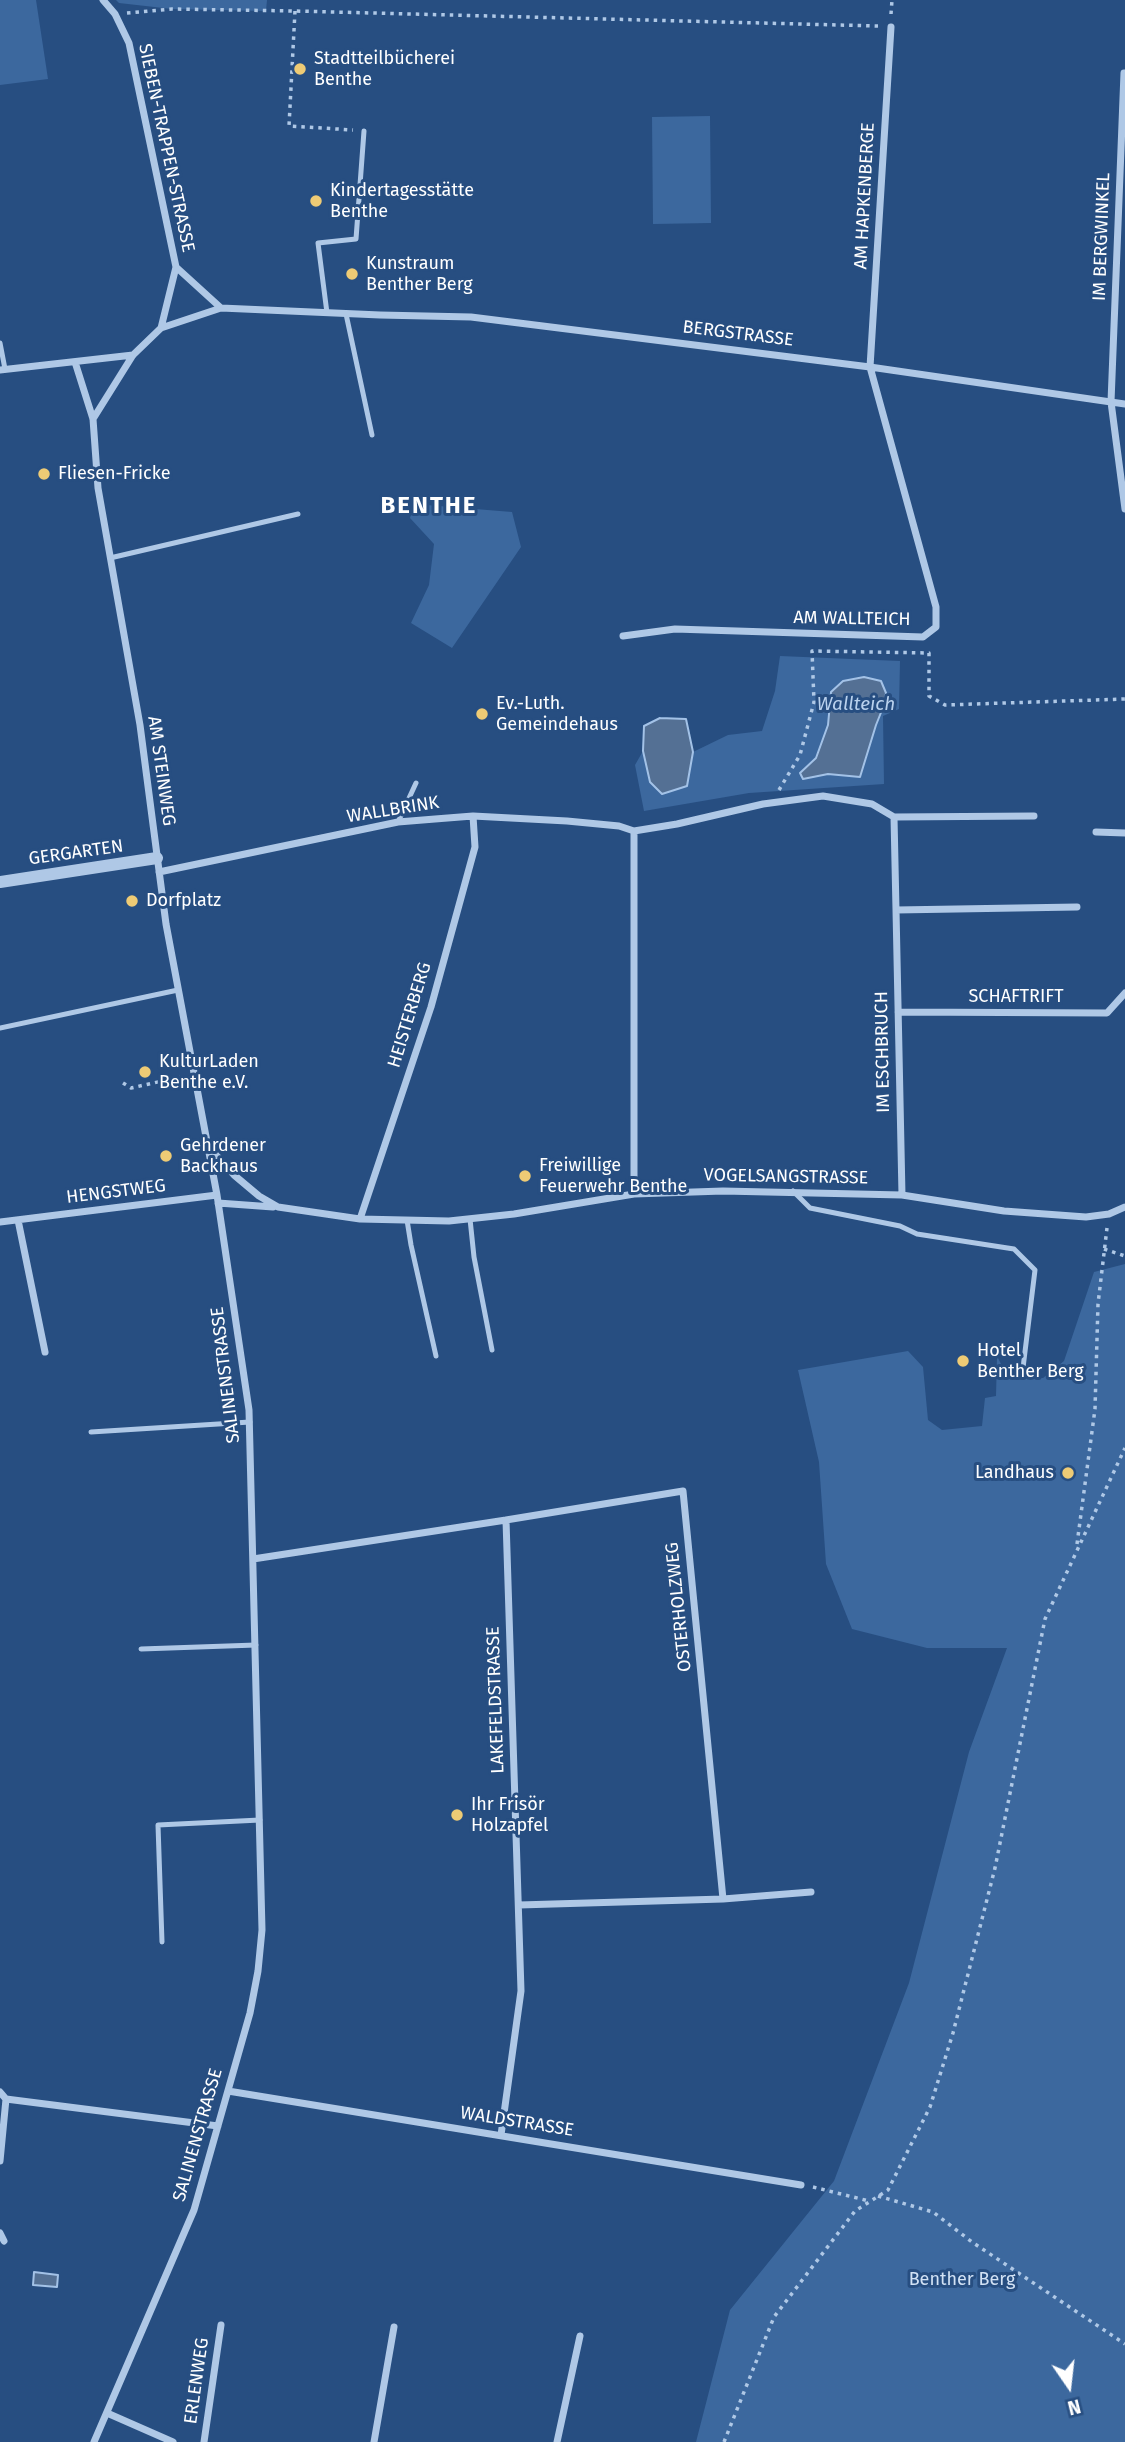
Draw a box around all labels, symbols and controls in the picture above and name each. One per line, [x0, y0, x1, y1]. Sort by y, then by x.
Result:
street label: SIEBEN-TRAPPEN-STRASSE [133, 42, 199, 254]
place label: Stadtteilbücherei Benthe [314, 48, 455, 90]
marker: Stadtteilbücherei Benthe [292, 61, 308, 77]
street label: AM HAPKENBERGE [850, 122, 880, 270]
street label: IM BERGWINKEL [1089, 172, 1115, 302]
place label: Kindertagesstätte Benthe [330, 180, 474, 222]
marker: Kindertagesstätte Benthe [308, 193, 324, 209]
place label: Kunstraum Benther Berg [366, 253, 473, 296]
marker: Kunstraum Benther Berg [344, 266, 360, 282]
street label: BERGSTRASSE [681, 316, 795, 352]
place label: Fliesen-Fricke [58, 463, 171, 485]
marker: Fliesen-Fricke [36, 466, 52, 482]
district label: BENTHE [381, 492, 477, 520]
street label: AM WALLTEICH [793, 607, 911, 631]
place label: Ev.-Luth. Gemeindehaus [496, 693, 618, 736]
water label: Wallteich [817, 694, 895, 716]
marker: Ev.-Luth. Gemeindehaus [474, 706, 490, 722]
street label: AM STEINWEG [143, 715, 179, 827]
street label: WALLBRINK [345, 792, 441, 828]
street label: GERGARTEN [27, 836, 125, 870]
place label: Dorfplatz [146, 890, 221, 912]
marker: Dorfplatz [124, 893, 140, 909]
street label: HEISTERBERG [384, 960, 436, 1070]
street label: SCHAFTRIFT [969, 986, 1063, 1008]
street label: IM ESCHBRUCH [871, 991, 895, 1113]
place label: KulturLaden Benthe e.V. [159, 1051, 259, 1094]
marker: KulturLaden Benthe e.V. [137, 1064, 153, 1080]
place label: Gehrdener Backhaus [180, 1135, 266, 1178]
marker: Gehrdener Backhaus [158, 1148, 174, 1164]
place label: Freiwillige Feuerwehr Benthe [539, 1155, 687, 1198]
street label: VOGELSANGSTRASSE [703, 1165, 869, 1189]
marker: Freiwillige Feuerwehr Benthe [517, 1168, 533, 1184]
street label: HENGSTWEG [65, 1175, 167, 1209]
street label: SALINENSTRASSE [207, 1305, 245, 1445]
place label: Hotel Benther Berg [977, 1340, 1084, 1382]
marker: Hotel Benther Berg [955, 1353, 971, 1369]
place label: Landhaus [975, 1462, 1054, 1484]
marker: Landhaus [1060, 1465, 1076, 1481]
street label: OSTERHOLZWEG [661, 1541, 697, 1673]
street label: LAKEFELDSTRASSE [483, 1626, 509, 1774]
place label: Ihr Frisör Holzapfel [471, 1794, 548, 1836]
marker: Ihr Frisör Holzapfel [449, 1807, 465, 1823]
street label: SALINENSTRASSE [169, 2066, 227, 2204]
street label: WALDSTRASSE [459, 2102, 575, 2142]
park label: Benther Berg [909, 2269, 1015, 2291]
street label: ERLENWEG [180, 2336, 214, 2426]
north arrow [1034, 2351, 1104, 2421]
text: N [1065, 2394, 1083, 2420]

